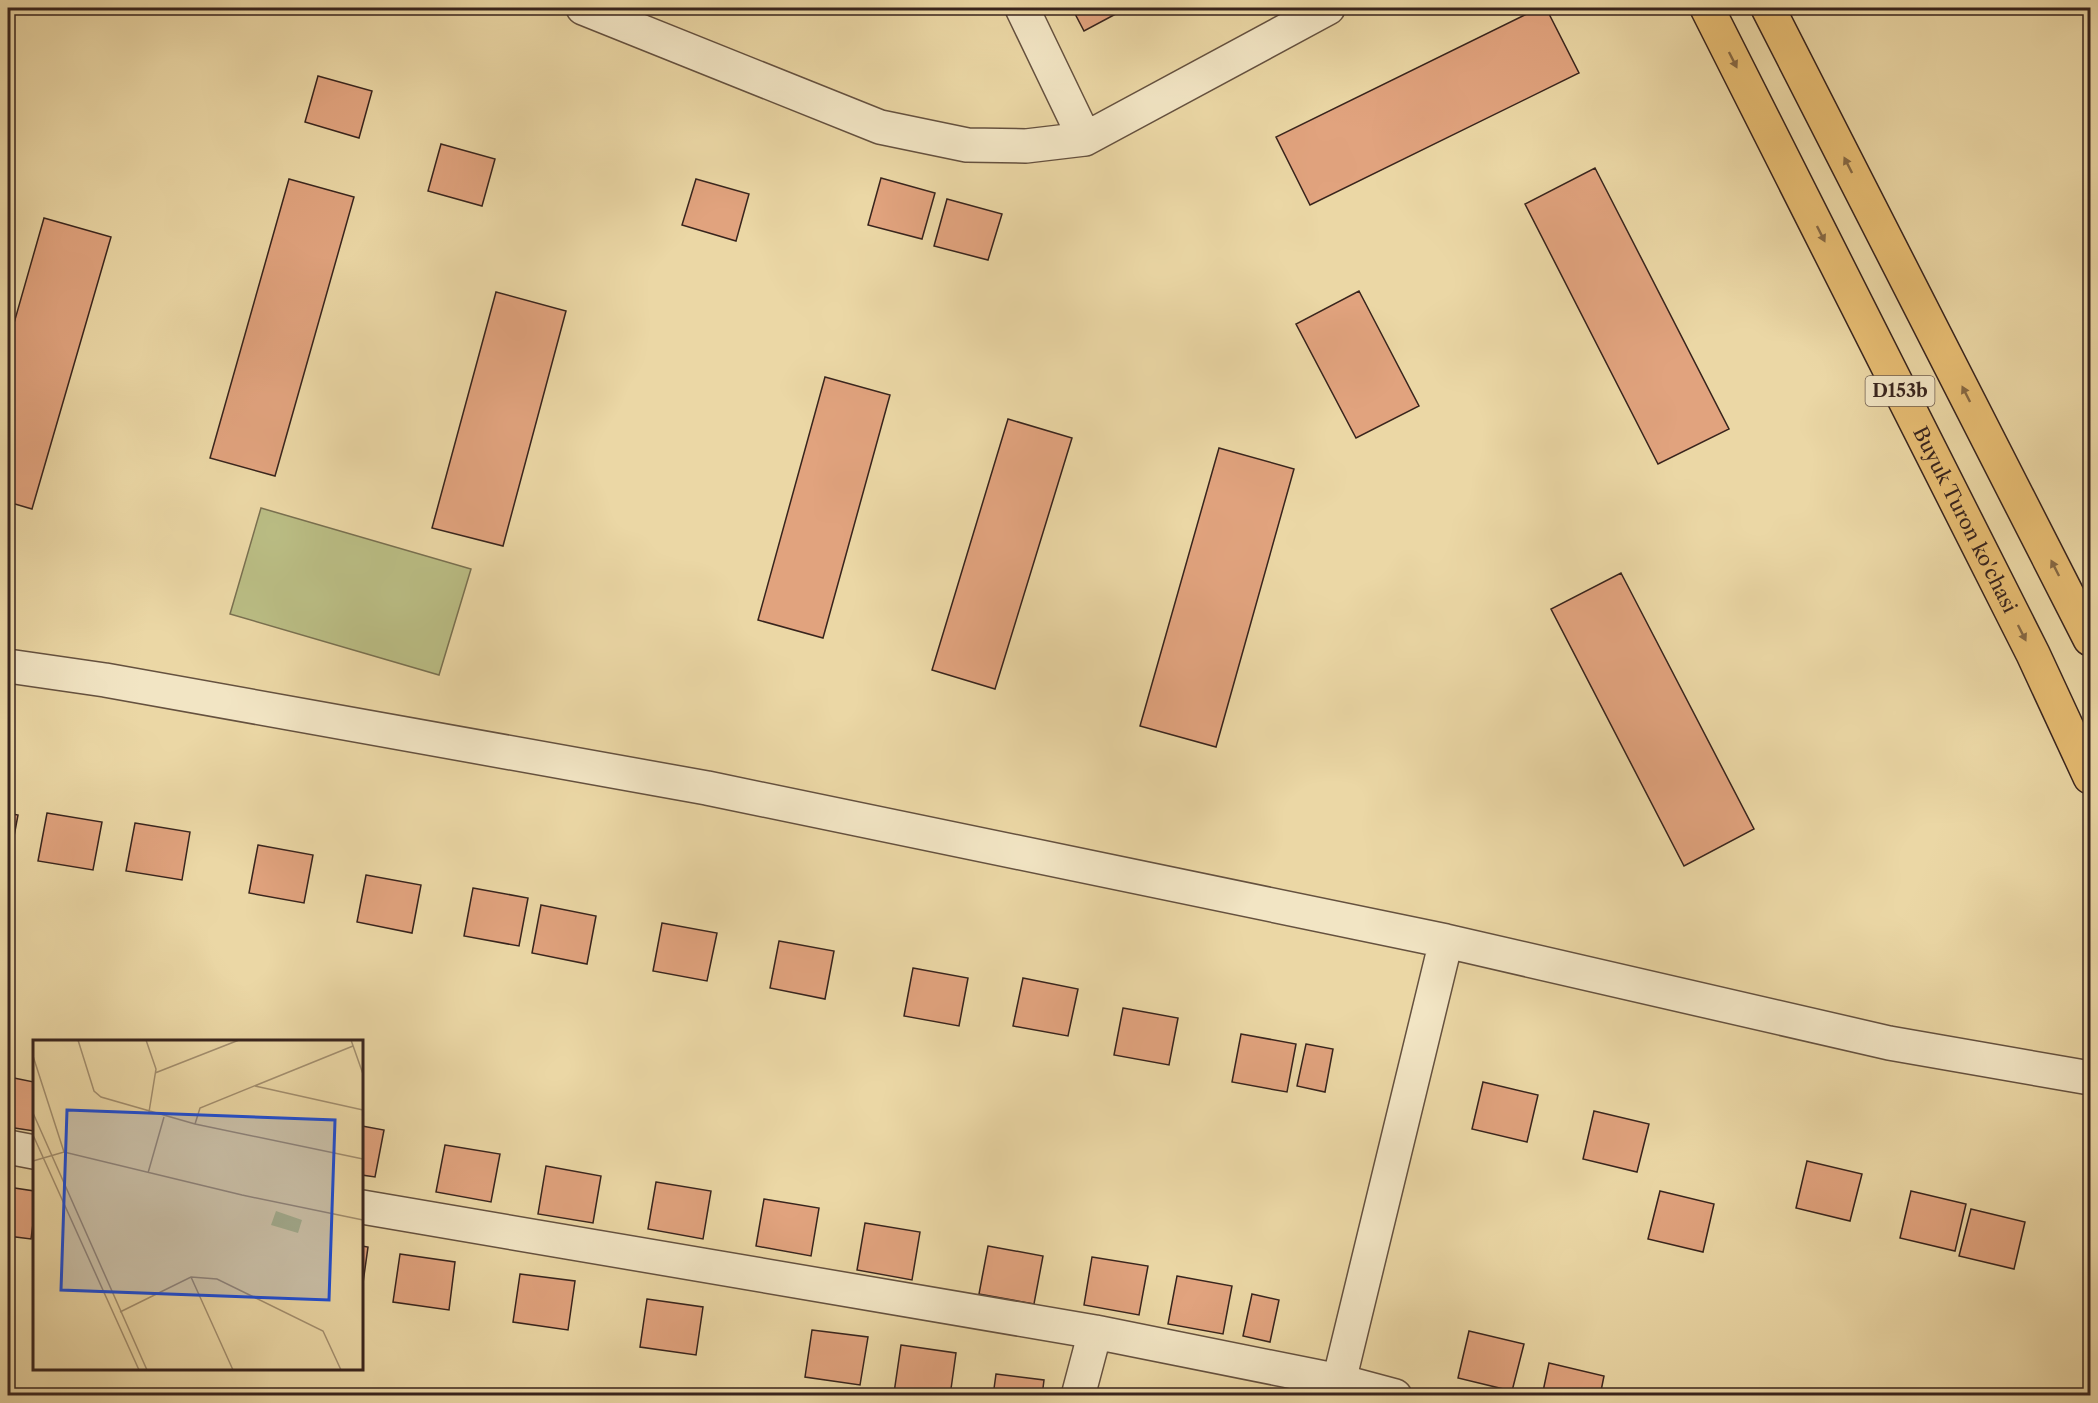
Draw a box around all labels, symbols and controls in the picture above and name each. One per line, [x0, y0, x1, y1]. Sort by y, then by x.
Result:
one-way arrow [1729, 51, 1738, 68]
one-way arrow [1843, 156, 1853, 173]
one-way arrow [1816, 226, 1826, 243]
road number: D153b [1866, 376, 1934, 406]
one-way arrow [1961, 385, 1971, 402]
street label: Buyuk Turon ko'chasi [1908, 422, 2022, 617]
one-way arrow [2050, 559, 2060, 576]
one-way arrow [2017, 625, 2027, 642]
inset map [33, 1040, 363, 1370]

